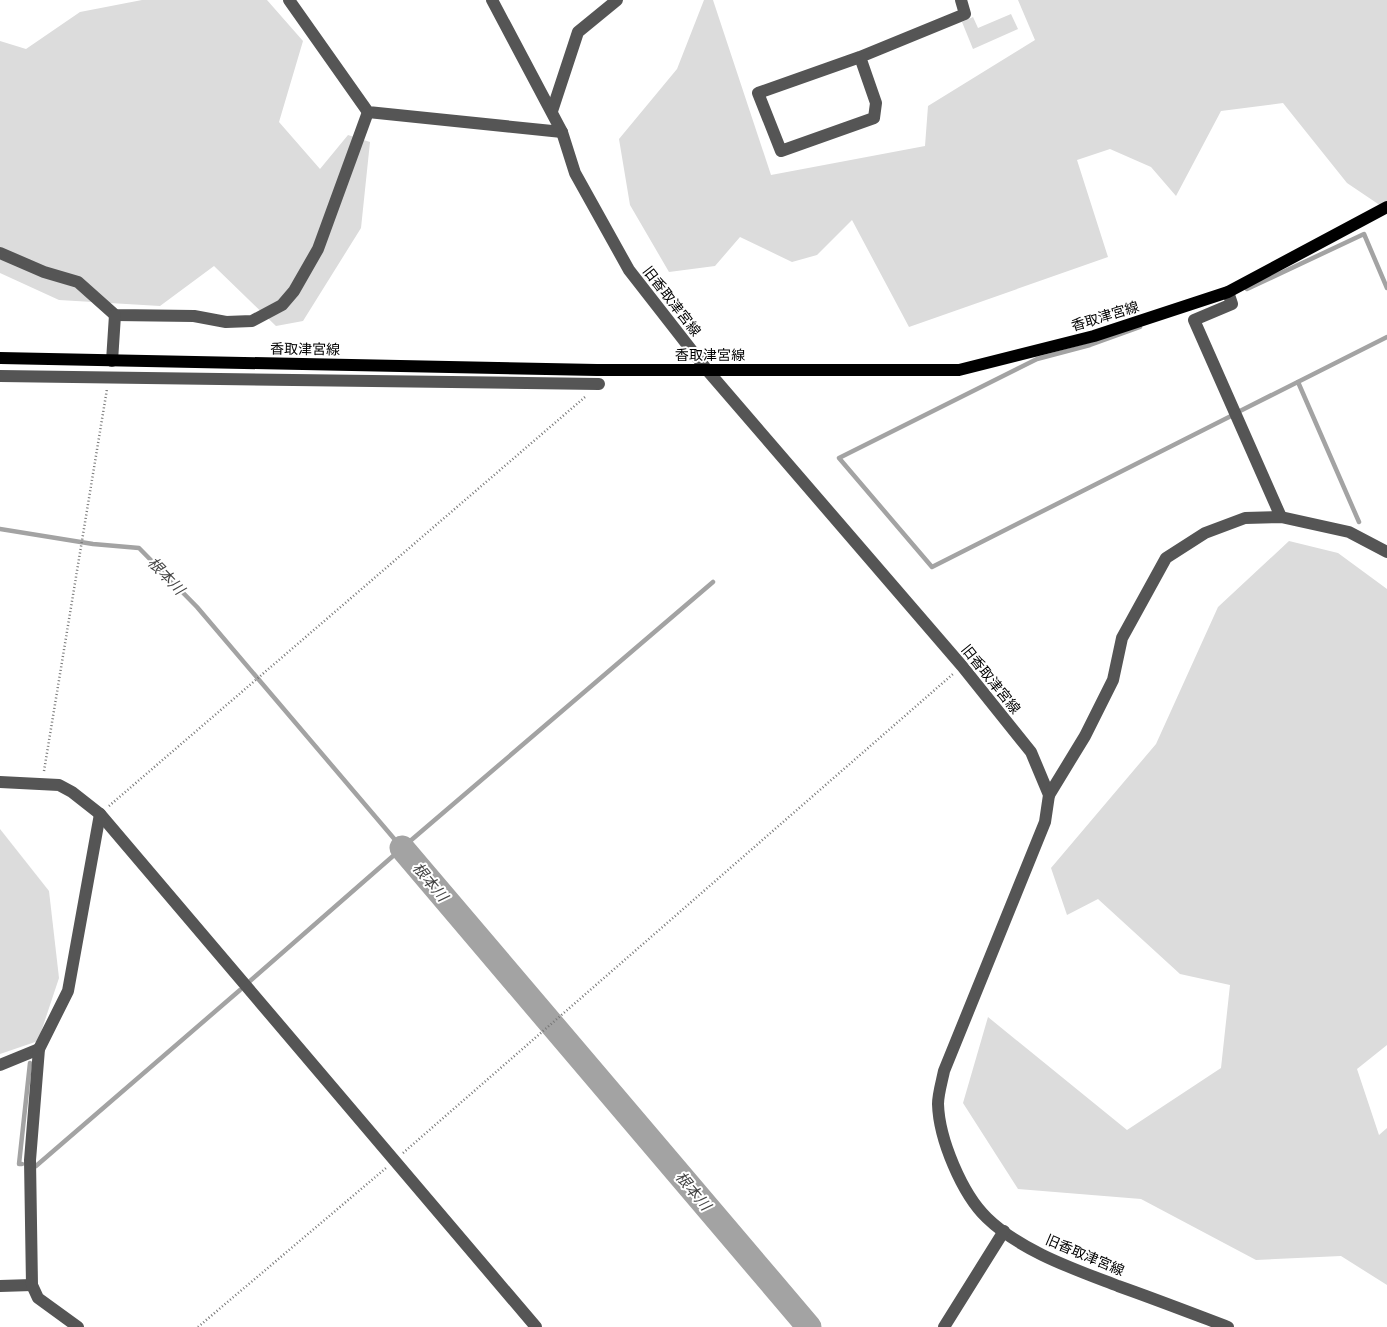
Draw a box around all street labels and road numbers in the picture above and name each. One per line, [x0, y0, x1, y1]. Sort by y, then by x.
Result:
street label: 旧香取津宮線 [639, 263, 704, 340]
street label: 香取津宮線 [1069, 298, 1141, 335]
street label: 香取津宮線 [270, 340, 340, 359]
street label: 香取津宮線 [675, 347, 745, 364]
street label: 旧香取津宮線 [958, 641, 1024, 717]
street label: 旧香取津宮線 [1043, 1231, 1127, 1280]

